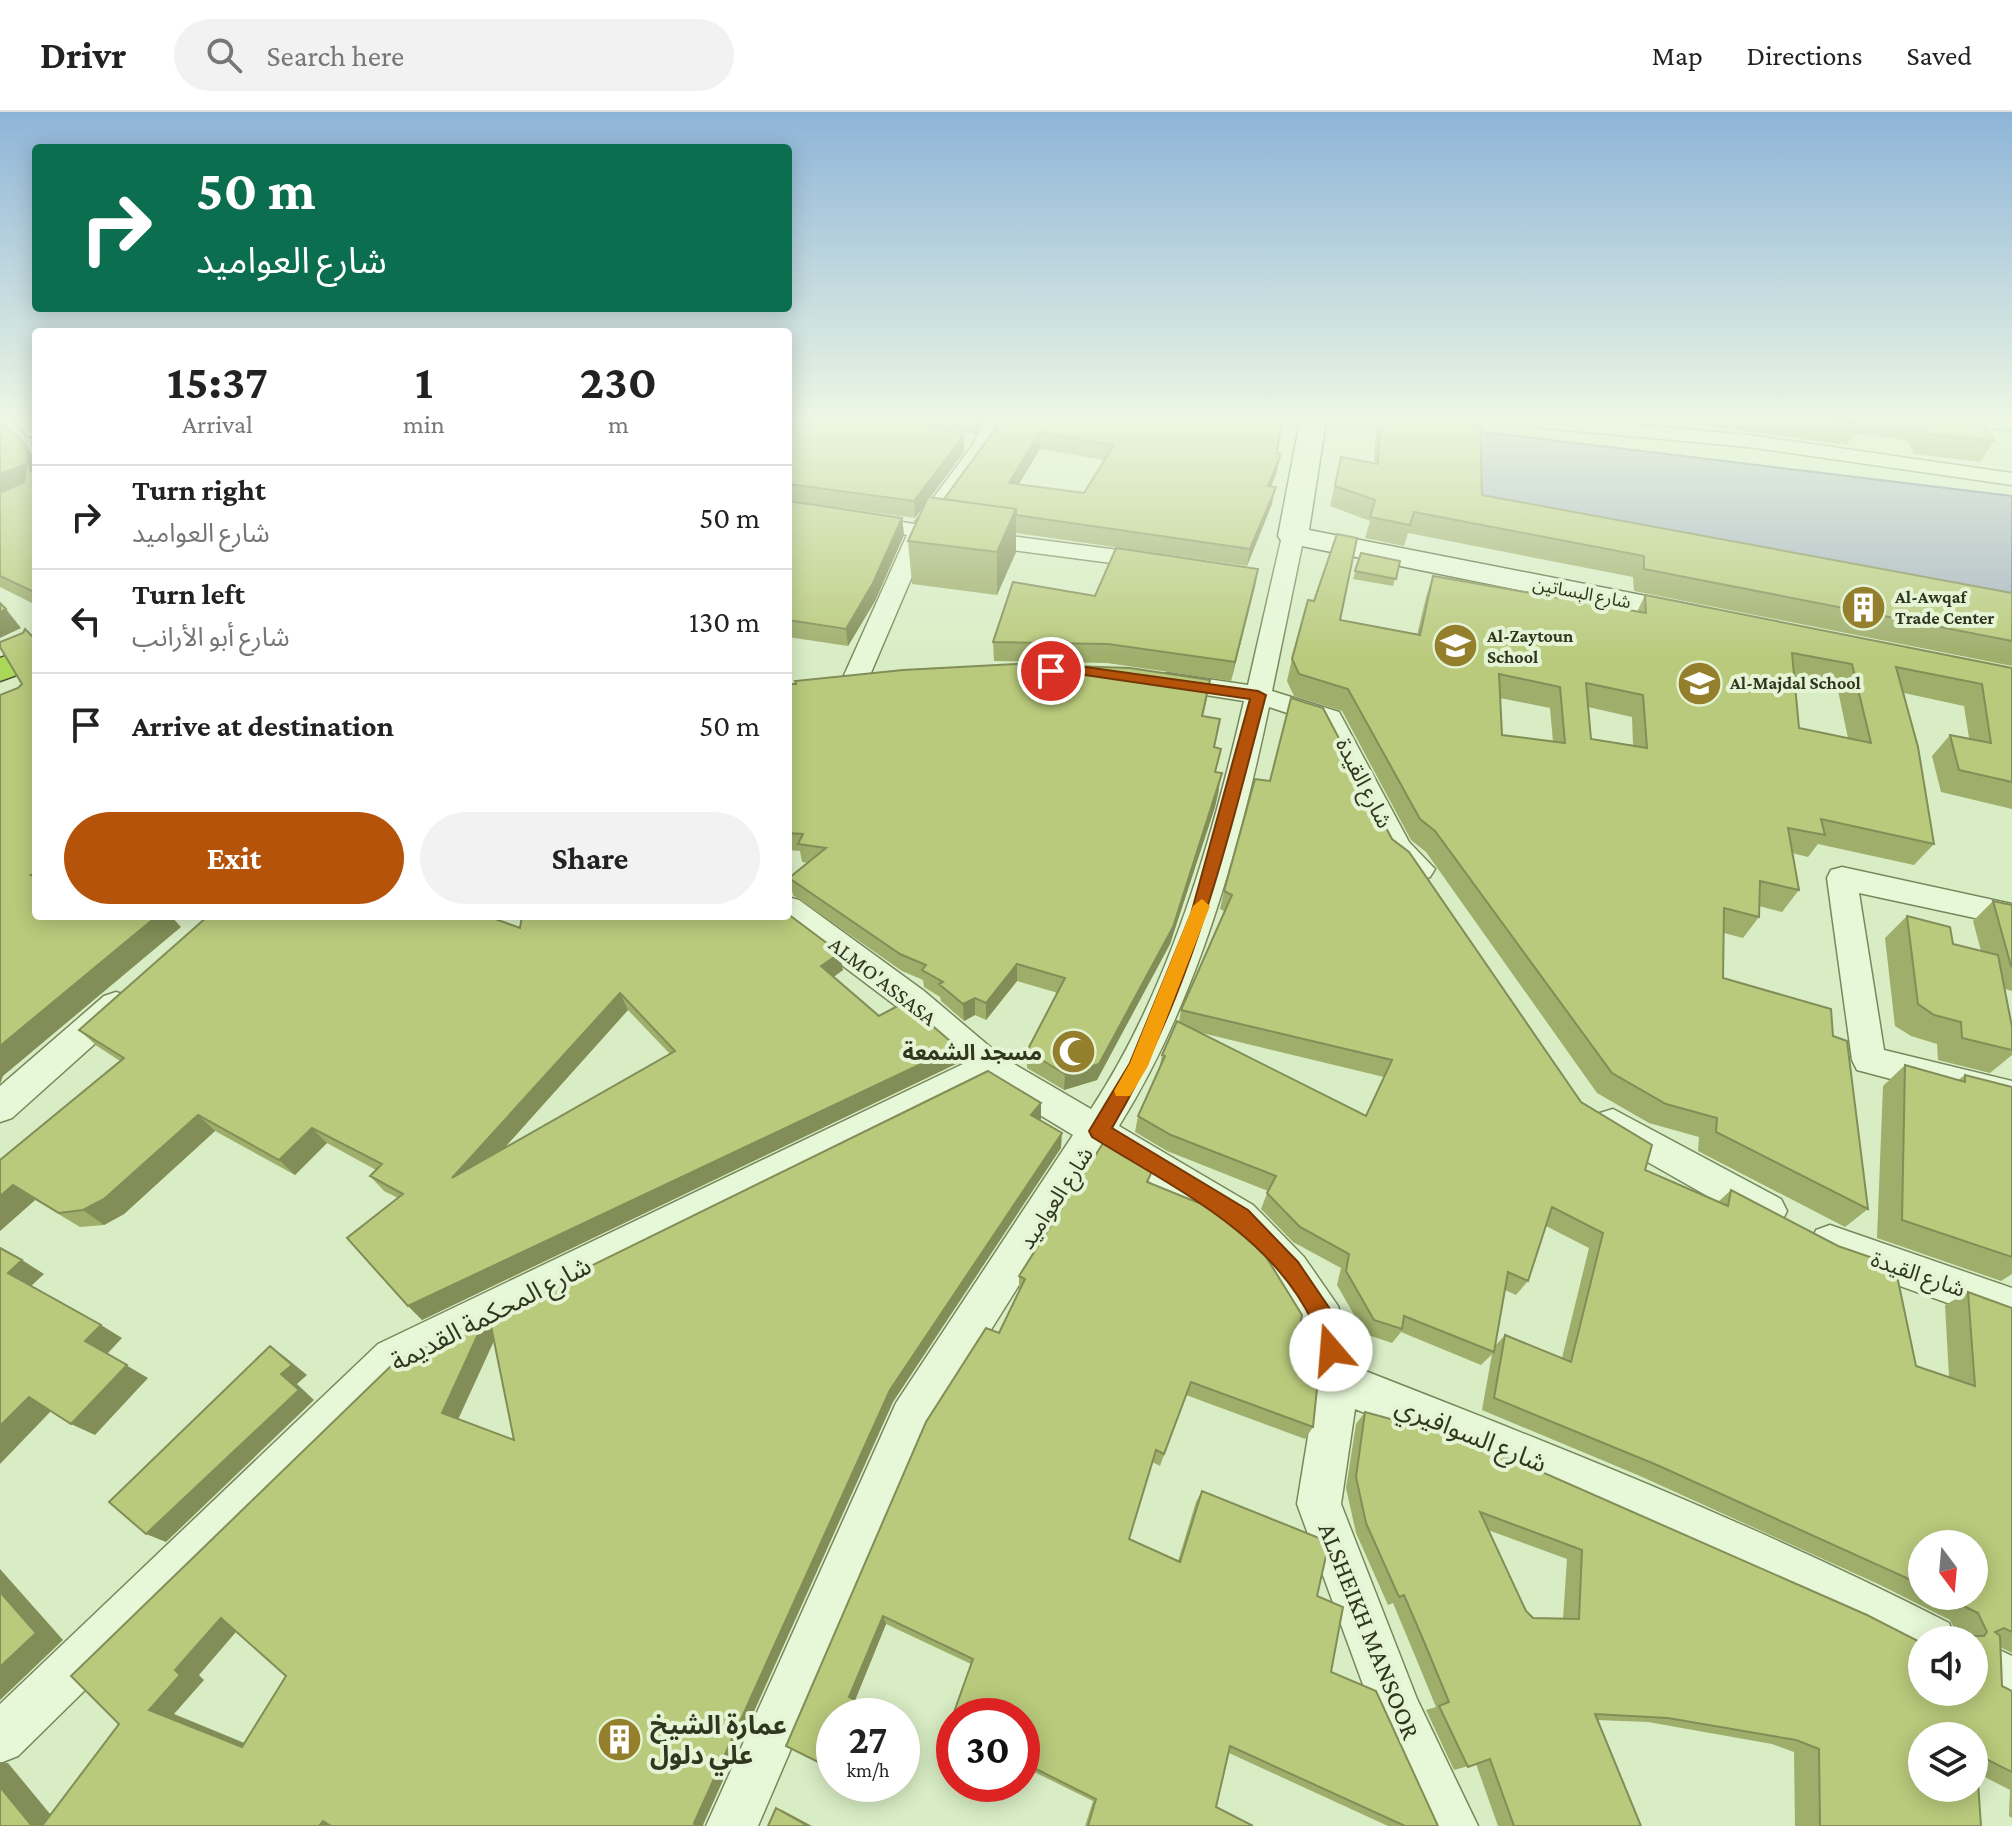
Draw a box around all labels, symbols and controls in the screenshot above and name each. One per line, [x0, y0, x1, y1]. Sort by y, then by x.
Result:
search box [174, 19, 734, 91]
icon: search [202, 33, 246, 77]
text: Drivr [40, 34, 126, 76]
text: Search here [266, 39, 404, 72]
text: Map [1652, 40, 1703, 71]
text: Directions [1747, 40, 1862, 71]
text: Saved [1906, 40, 1972, 71]
text: 50 m [196, 159, 316, 221]
icon: right [64, 176, 168, 280]
text: شارع العواميد [196, 241, 387, 281]
text: 15:37 [167, 355, 268, 408]
text: 1 [415, 355, 433, 408]
text: 230 [580, 355, 657, 408]
text: Arrival [182, 410, 253, 439]
text: min [403, 410, 445, 439]
text: m [608, 410, 629, 439]
text: Turn right [132, 473, 266, 506]
icon: right [64, 495, 108, 539]
text: 50 m [699, 501, 760, 534]
text: شارع العواميد [132, 519, 270, 548]
street label: شارع البساتين [1531, 574, 1633, 616]
text: Turn left [132, 577, 245, 610]
building icon: Al-Awqaf Trade Center [1840, 583, 1888, 631]
place label: Al-Awqaf Trade Center [1894, 587, 1994, 628]
icon: left [64, 599, 108, 643]
text: 130 m [689, 605, 760, 638]
school or university icon: Al-Zaytoun School [1432, 622, 1480, 670]
text: شارع أبو الأرانب [132, 623, 290, 652]
place label: Al-Zaytoun School [1486, 626, 1574, 667]
pin [1017, 637, 1085, 705]
icon: arrive [1029, 649, 1073, 693]
school or university icon: Al-Majdal School [1675, 659, 1723, 707]
place label: Al-Majdal School [1729, 673, 1861, 694]
icon: arrive [64, 703, 108, 747]
text: Arrive at destination [132, 709, 394, 742]
text: 50 m [699, 709, 760, 742]
street label: شارع القيدة [1327, 734, 1397, 834]
button: Exit [64, 812, 404, 904]
button: Share [420, 812, 760, 904]
street label: ALMO'ASSASA [824, 931, 942, 1031]
mosque icon: مسجد الشمعة [1049, 1028, 1097, 1076]
place label: مسجد الشمعة [903, 1040, 1042, 1065]
street label: شارع العواميد [1014, 1142, 1102, 1256]
street label: شارع القيدة [1866, 1246, 1968, 1306]
street label: شارع المحكمة القديمة [386, 1251, 598, 1381]
position arrow [1289, 1308, 1373, 1392]
street label: شارع السوافيري [1389, 1392, 1551, 1483]
street label: ALSHEIKH MANSOOR [1312, 1519, 1426, 1744]
north arrow [1908, 1530, 1988, 1610]
map controls [1908, 1530, 1988, 1802]
button: sound [1908, 1626, 1988, 1706]
speed limit sign: 30 [936, 1698, 1040, 1802]
place label: عمارة الشيخ علي دلول [650, 1711, 787, 1776]
building icon: عمارة الشيخ علي دلول [595, 1716, 643, 1764]
text: 27 [849, 1717, 887, 1762]
button: layers [1908, 1722, 1988, 1802]
text: km/h [846, 1759, 890, 1781]

